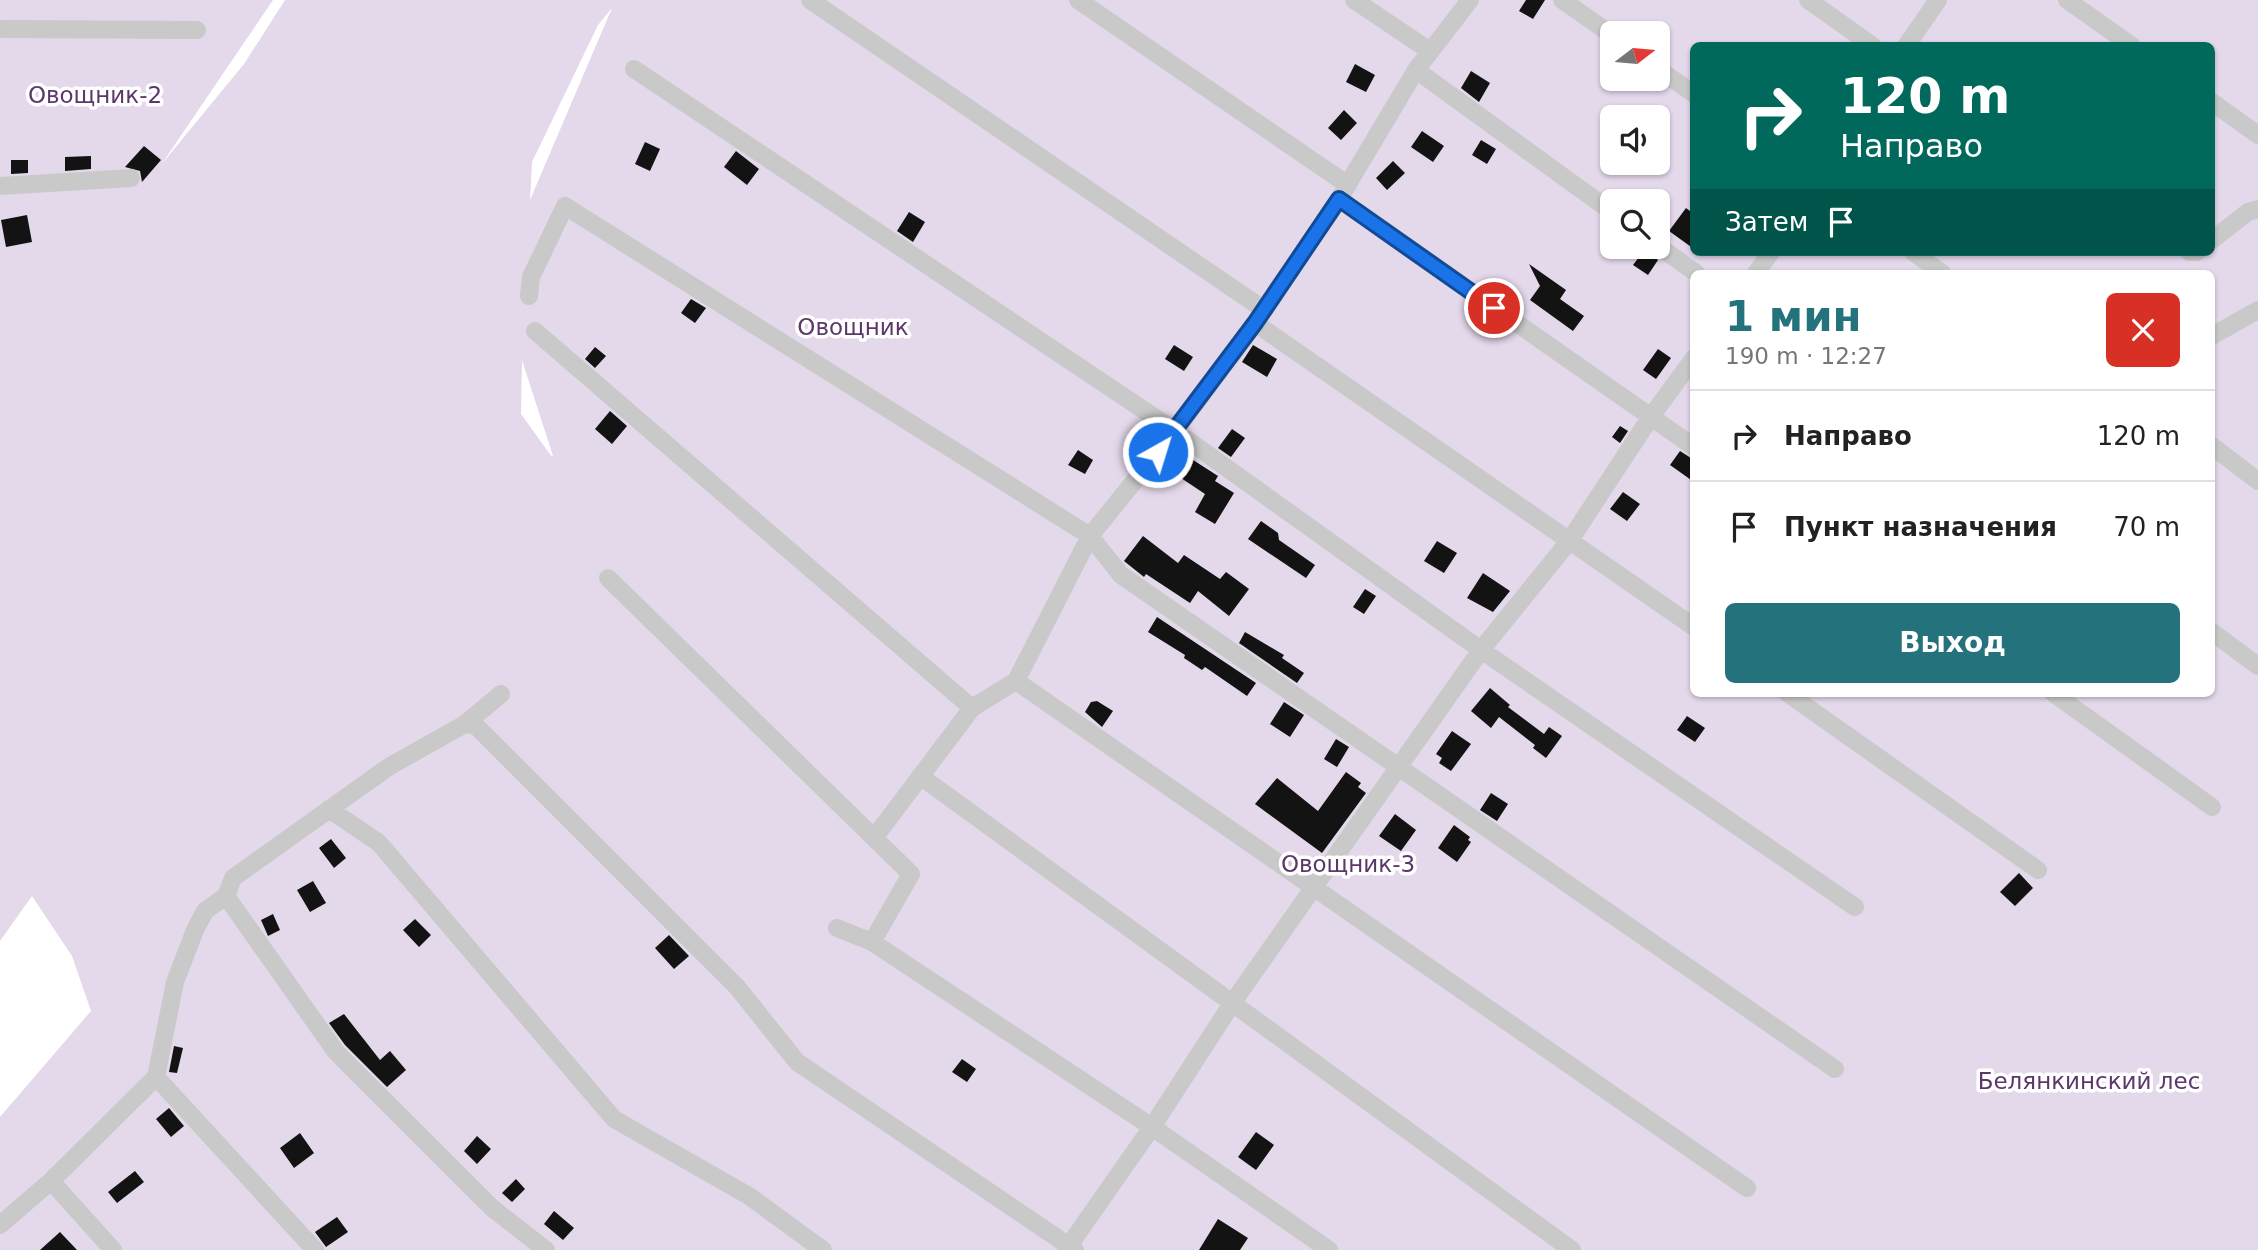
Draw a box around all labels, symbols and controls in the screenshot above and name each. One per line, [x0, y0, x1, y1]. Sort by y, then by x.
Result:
north arrow [1600, 21, 1670, 91]
map controls [1600, 21, 1670, 259]
text: 120 m [1840, 68, 2010, 125]
icon: right [1725, 70, 1816, 161]
park label: Овощник-2 [28, 82, 162, 108]
button: sound [1600, 105, 1670, 175]
text: Направо [1840, 127, 1983, 165]
button: search [1600, 189, 1670, 259]
icon: arrive [1822, 203, 1860, 241]
text: Затем [1725, 207, 1808, 237]
pin [1464, 278, 1524, 338]
icon: arrive [1475, 289, 1513, 327]
text: 1 мин [1725, 292, 1862, 341]
button: close [2106, 293, 2180, 367]
park label: Овощник [797, 314, 909, 340]
text: 190 m · 12:27 [1725, 343, 1887, 369]
position arrow [1121, 415, 1195, 489]
icon: right [1725, 417, 1763, 455]
text: Направо [1784, 421, 1912, 451]
text: 120 m [2097, 421, 2180, 451]
icon: arrive [1725, 508, 1763, 546]
text: Пункт назначения [1784, 512, 2057, 542]
text: 70 m [2113, 512, 2180, 542]
button: Выход [1725, 603, 2180, 683]
park label: Овощник-3 [1281, 851, 1415, 877]
park label: Белянкинский лес [1978, 1068, 2200, 1094]

